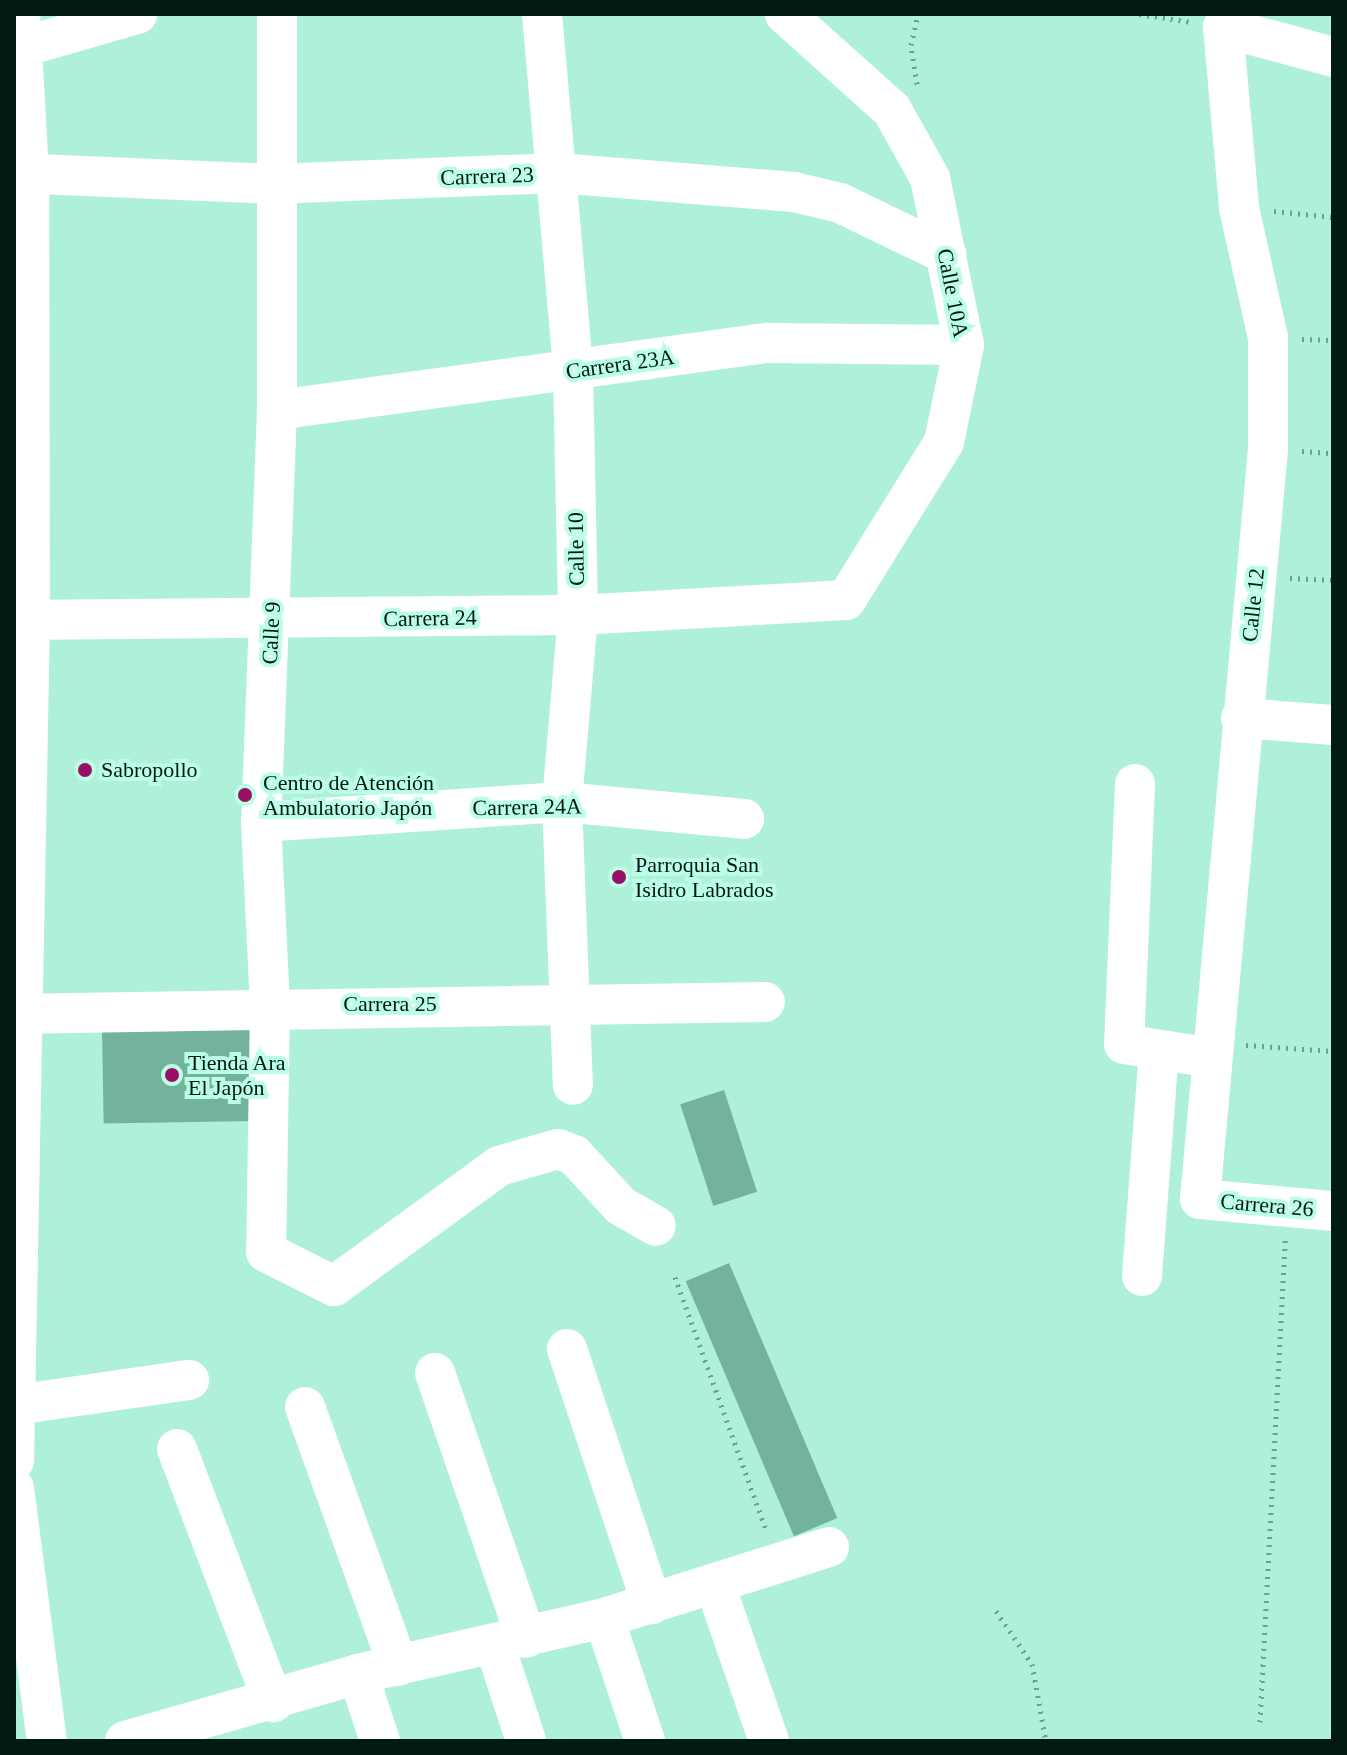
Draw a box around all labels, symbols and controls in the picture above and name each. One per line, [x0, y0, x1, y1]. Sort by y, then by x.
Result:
street label: Carrera 23 [440, 161, 534, 191]
street label: Calle 10A [931, 246, 975, 340]
street label: Carrera 23A [564, 343, 676, 385]
street label: Calle 10 [562, 512, 590, 586]
street label: Calle 12 [1236, 567, 1270, 643]
street label: Calle 9 [256, 601, 286, 665]
street label: Carrera 24 [383, 604, 477, 632]
place label: Sabropollo [101, 757, 198, 783]
marker: Sabropollo [76, 761, 94, 779]
place label: Centro de Atención Ambulatorio Japón [263, 769, 435, 820]
marker: Centro de Atención Ambulatorio Japón [234, 784, 256, 806]
street label: Carrera 24A [472, 793, 582, 821]
place label: Parroquia San Isidro Labrados [635, 851, 774, 902]
marker: Parroquia San Isidro Labrados [610, 868, 628, 886]
street label: Carrera 25 [343, 991, 437, 1017]
place label: Tienda Ara El Japón [188, 1049, 287, 1100]
marker: Tienda Ara El Japón [163, 1066, 181, 1084]
street label: Carrera 26 [1219, 1188, 1315, 1222]

